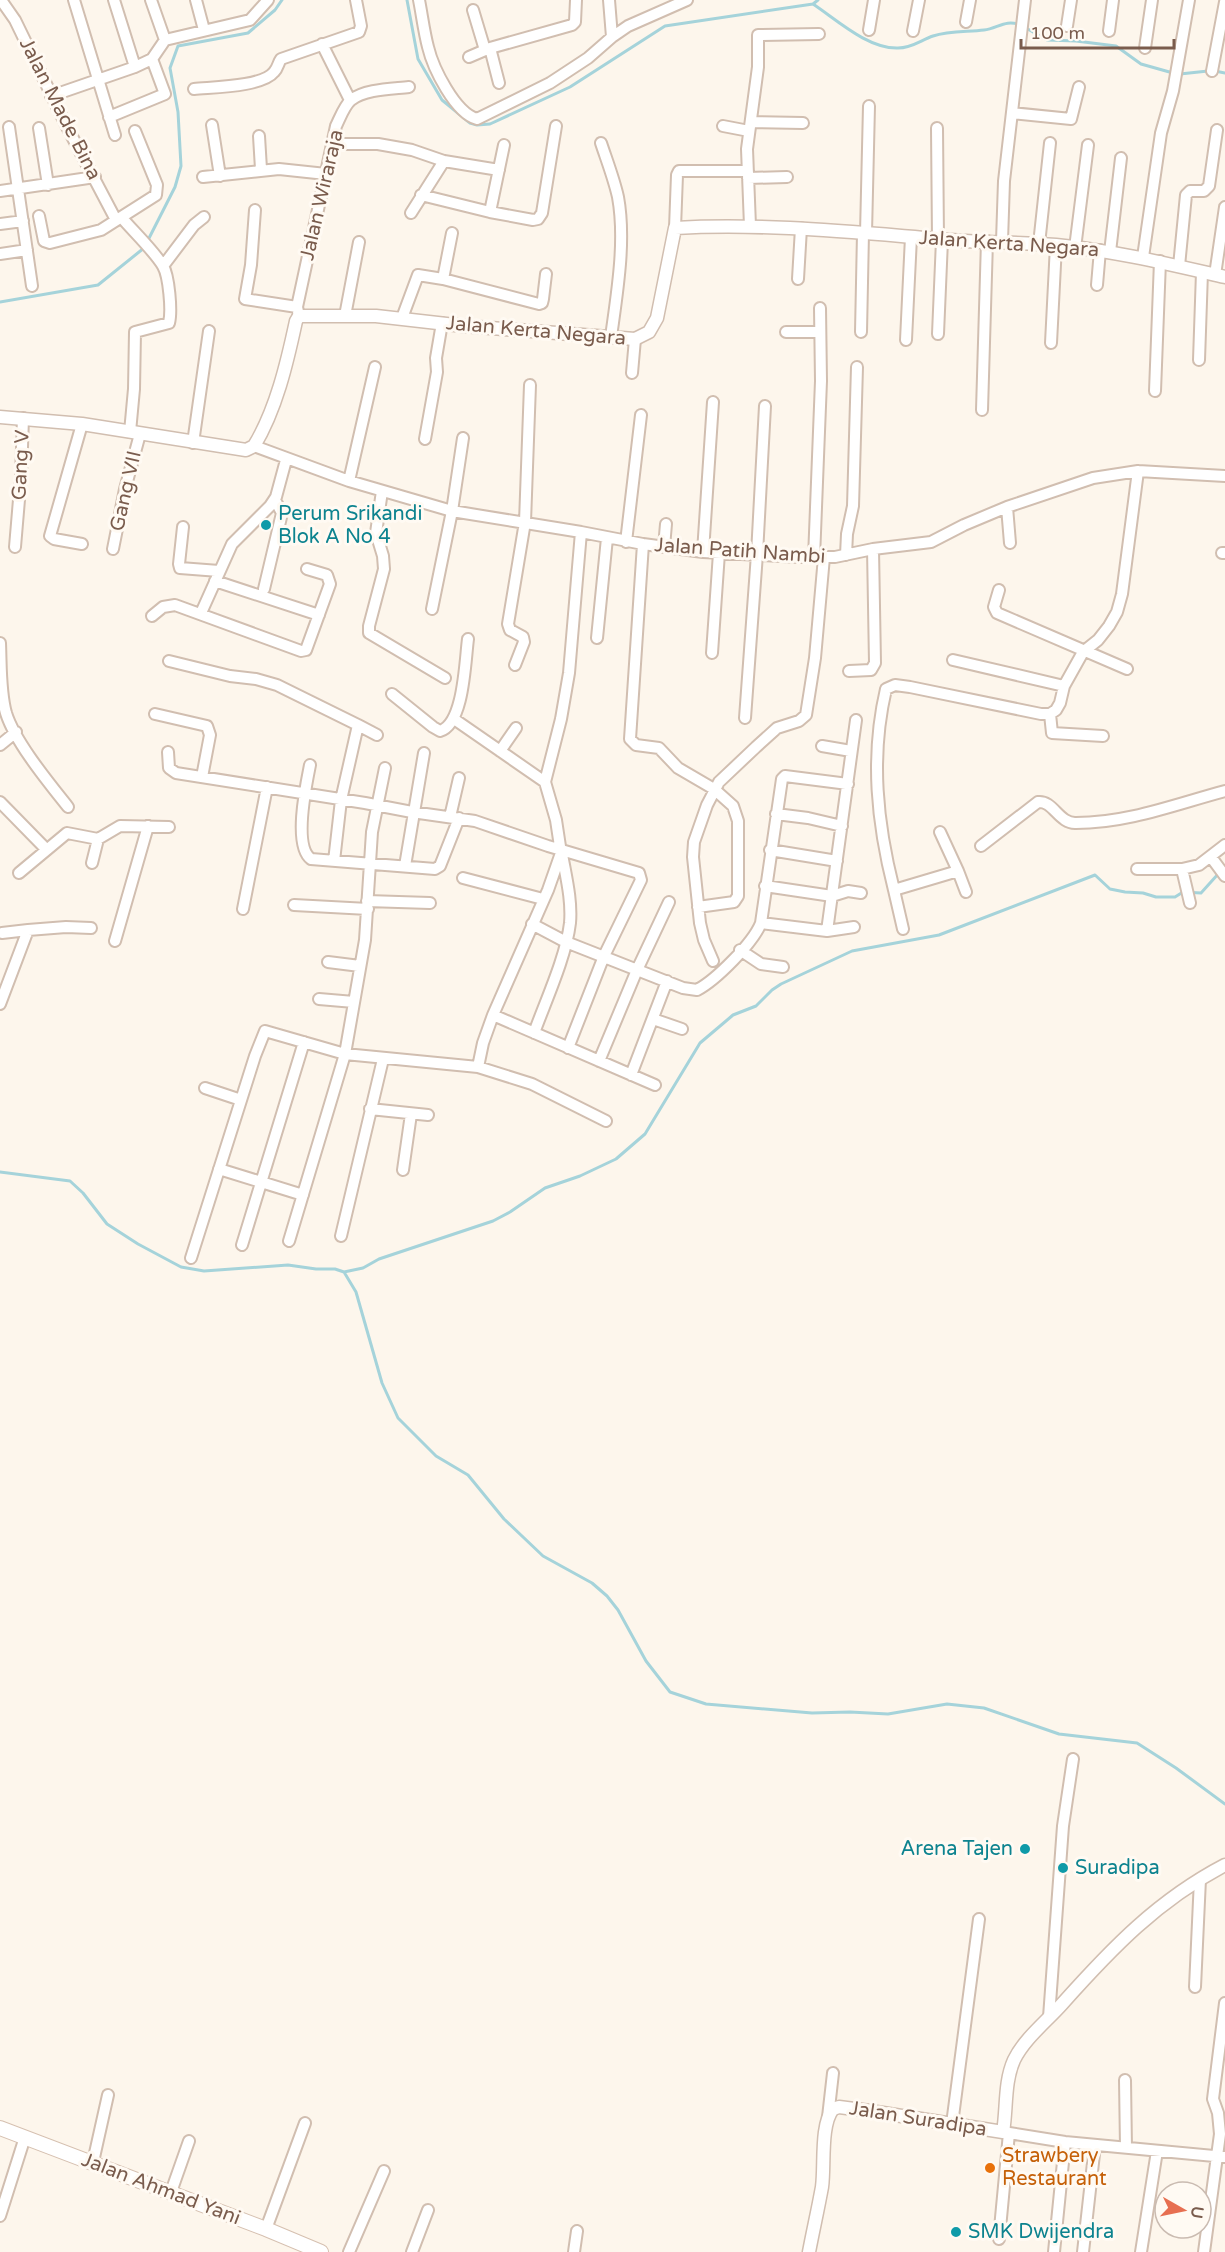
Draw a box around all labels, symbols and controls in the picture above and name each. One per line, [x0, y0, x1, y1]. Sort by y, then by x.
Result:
scale bar [1021, 12, 1174, 50]
text: 100 m [1030, 22, 1085, 44]
street label: Jalan Made Bina [14, 34, 106, 184]
street label: Jalan Wiraraja [295, 127, 349, 263]
street label: Jalan Kerta Negara [918, 226, 1100, 262]
street label: Jalan Kerta Negara [445, 311, 627, 351]
street label: Gang V [7, 429, 35, 501]
street label: Gang VII [105, 449, 147, 533]
place label: Perum Srikandi Blok A No 4 [278, 502, 422, 549]
marker: Perum Srikandi Blok A No 4 [259, 518, 273, 532]
street label: Jalan Patih Nambi [654, 533, 826, 569]
place label: Arena Tajen [901, 1837, 1013, 1861]
marker: Arena Tajen [1018, 1842, 1032, 1856]
place label: Suradipa [1075, 1856, 1160, 1880]
marker: Suradipa [1056, 1861, 1070, 1875]
street label: Jalan Suradipa [848, 2096, 988, 2142]
place label: Strawbery Restaurant [1002, 2144, 1107, 2191]
street label: Jalan Ahmad Yani [78, 2148, 244, 2230]
marker: Strawbery Restaurant [983, 2161, 997, 2175]
north arrow [1153, 2180, 1213, 2240]
text: U [1186, 2205, 1208, 2220]
place label: SMK Dwijendra [968, 2220, 1114, 2244]
marker: SMK Dwijendra [949, 2225, 963, 2239]

